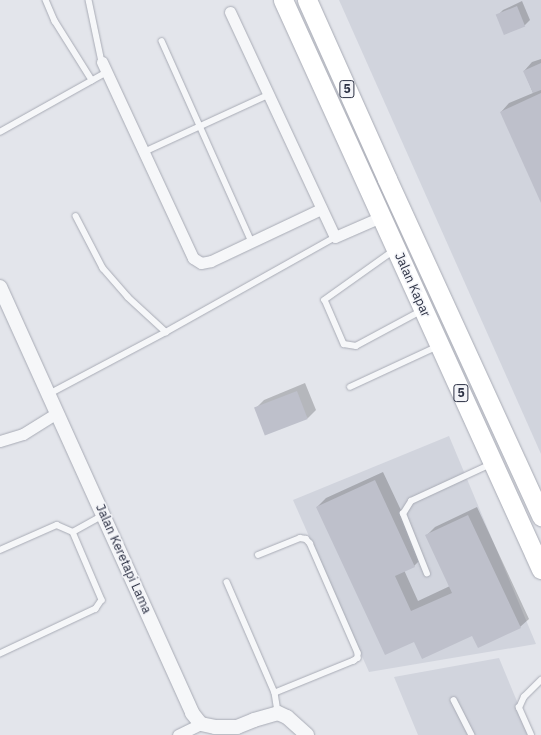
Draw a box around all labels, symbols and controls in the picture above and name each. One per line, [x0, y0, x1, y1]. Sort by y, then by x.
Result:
road number: 5 [339, 79, 355, 99]
street label: Jalan Kapar [391, 250, 433, 320]
road number: 5 [453, 383, 469, 403]
street label: Jalan Keretapi Lama [92, 502, 154, 616]

